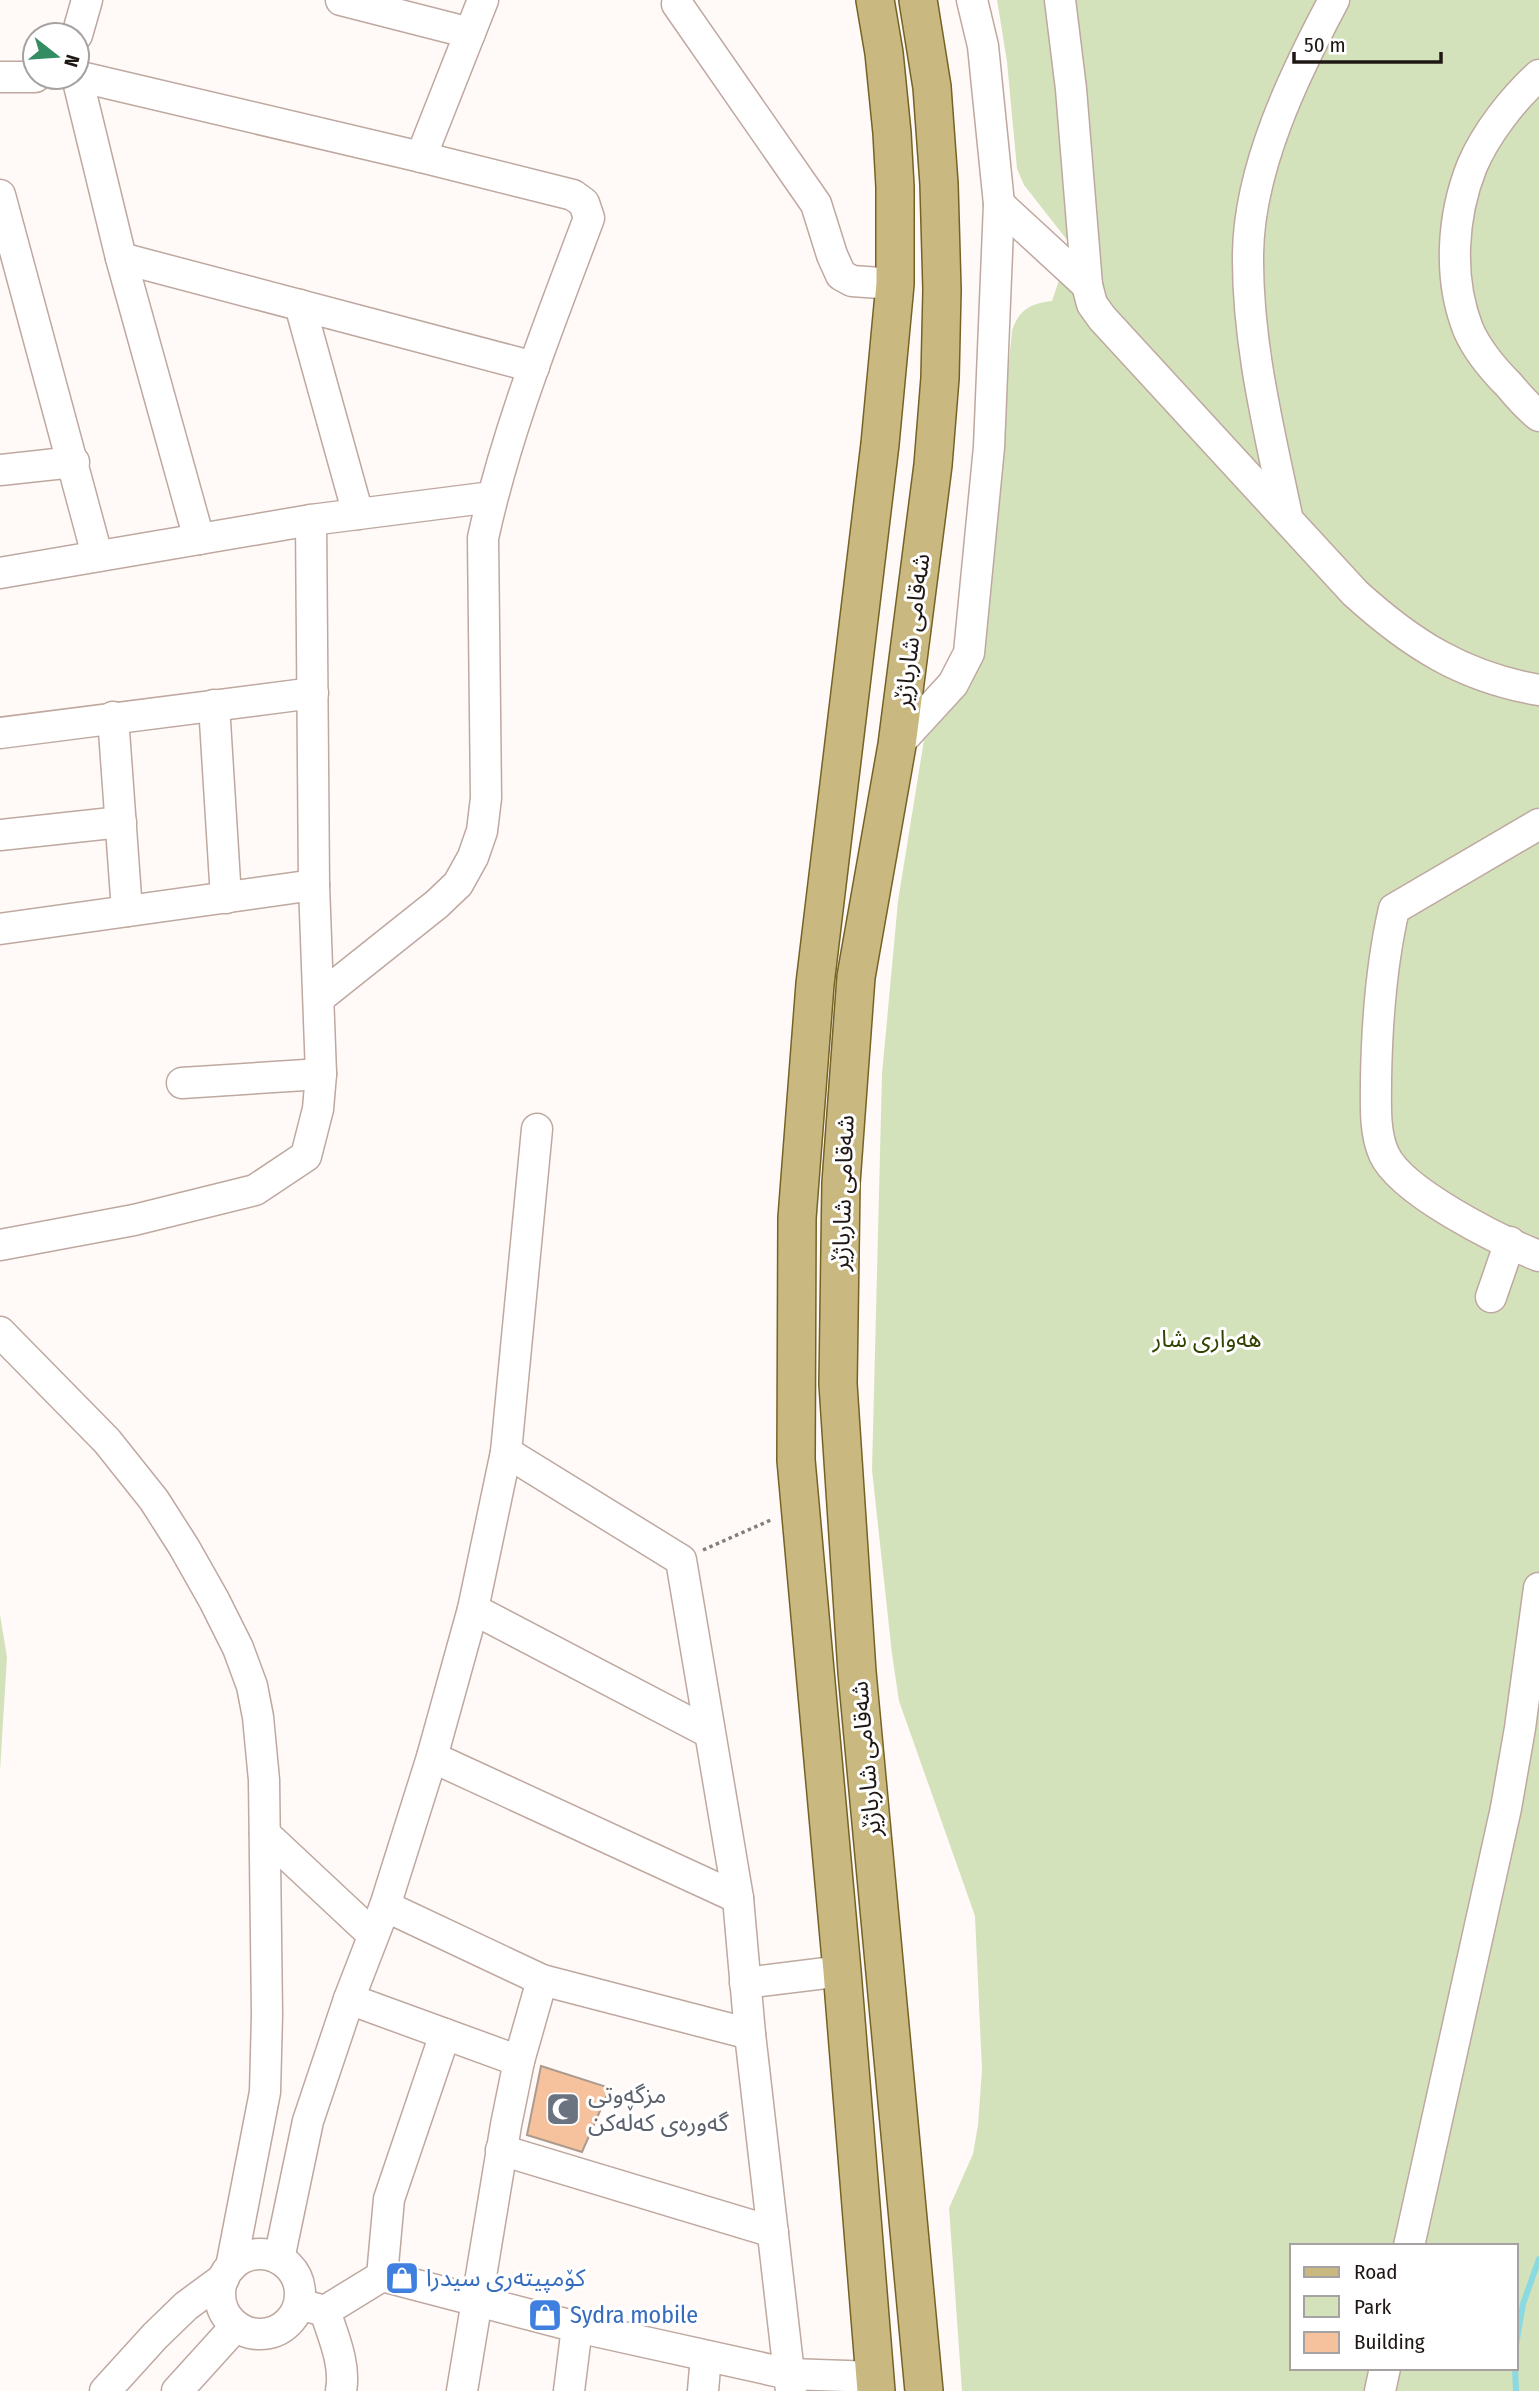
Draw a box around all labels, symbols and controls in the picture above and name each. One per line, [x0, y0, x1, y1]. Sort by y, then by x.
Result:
north arrow [21, 21, 91, 91]
scale bar [1294, 21, 1441, 65]
text: 50 m [1304, 32, 1346, 58]
text: N [59, 52, 84, 70]
street label: شەقامی شارباژێر [888, 552, 935, 711]
street label: شەقامی شارباژێر [826, 1114, 860, 1273]
park label: هەواری شار [1151, 1325, 1262, 1353]
street label: شەقامی شارباژێر [845, 1680, 887, 1839]
place label: مزگەوتی گەورەی کەڵەکن [588, 2081, 730, 2137]
mosque icon: مزگەوتی گەورەی کەڵەکن [544, 2090, 582, 2128]
legend [1290, 2244, 1518, 2370]
shop icon: کۆمپیتەری سیدرا [383, 2259, 421, 2297]
text: Road [1354, 2259, 1398, 2285]
place label: کۆمپیتەری سیدرا [426, 2264, 587, 2293]
text: Park [1354, 2294, 1392, 2320]
shop icon: Sydra mobile [526, 2296, 564, 2334]
place label: Sydra mobile [570, 2301, 698, 2329]
text: Building [1354, 2329, 1425, 2355]

